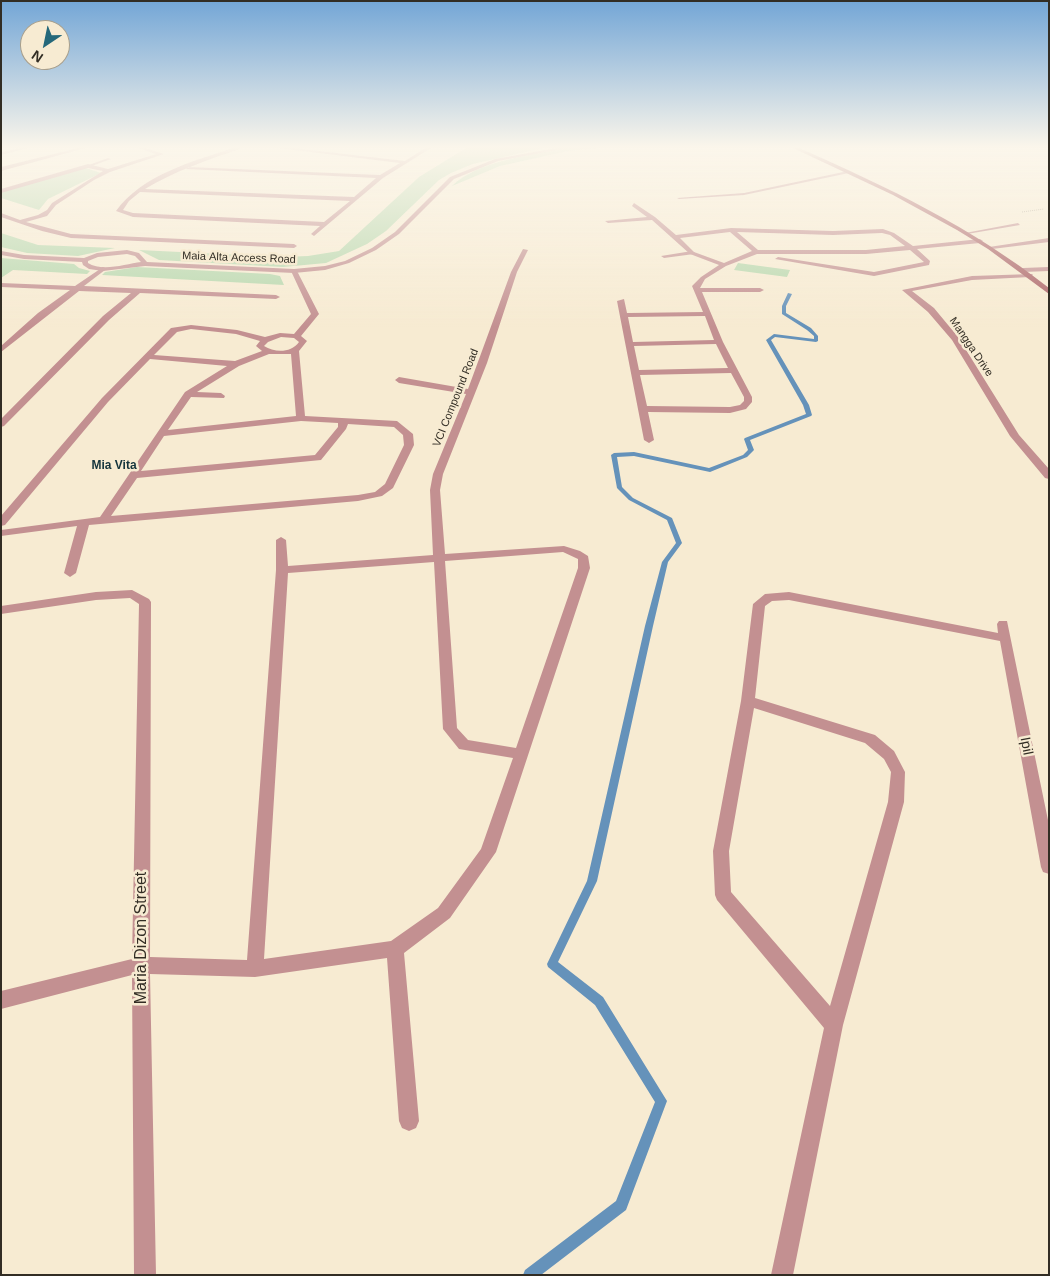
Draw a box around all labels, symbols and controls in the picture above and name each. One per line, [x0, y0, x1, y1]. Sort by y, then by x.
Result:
north arrow [20, 20, 70, 70]
text: N [29, 47, 46, 66]
street label: Maia Alta Access Road [182, 249, 296, 267]
street label: Mangga Drive [946, 315, 996, 379]
street label: VCI Compound Road [430, 347, 482, 449]
district label: Mia Vita [91, 459, 137, 473]
street label: Ipil [1016, 736, 1036, 756]
street label: Maria Dizon Street [132, 872, 152, 1004]

